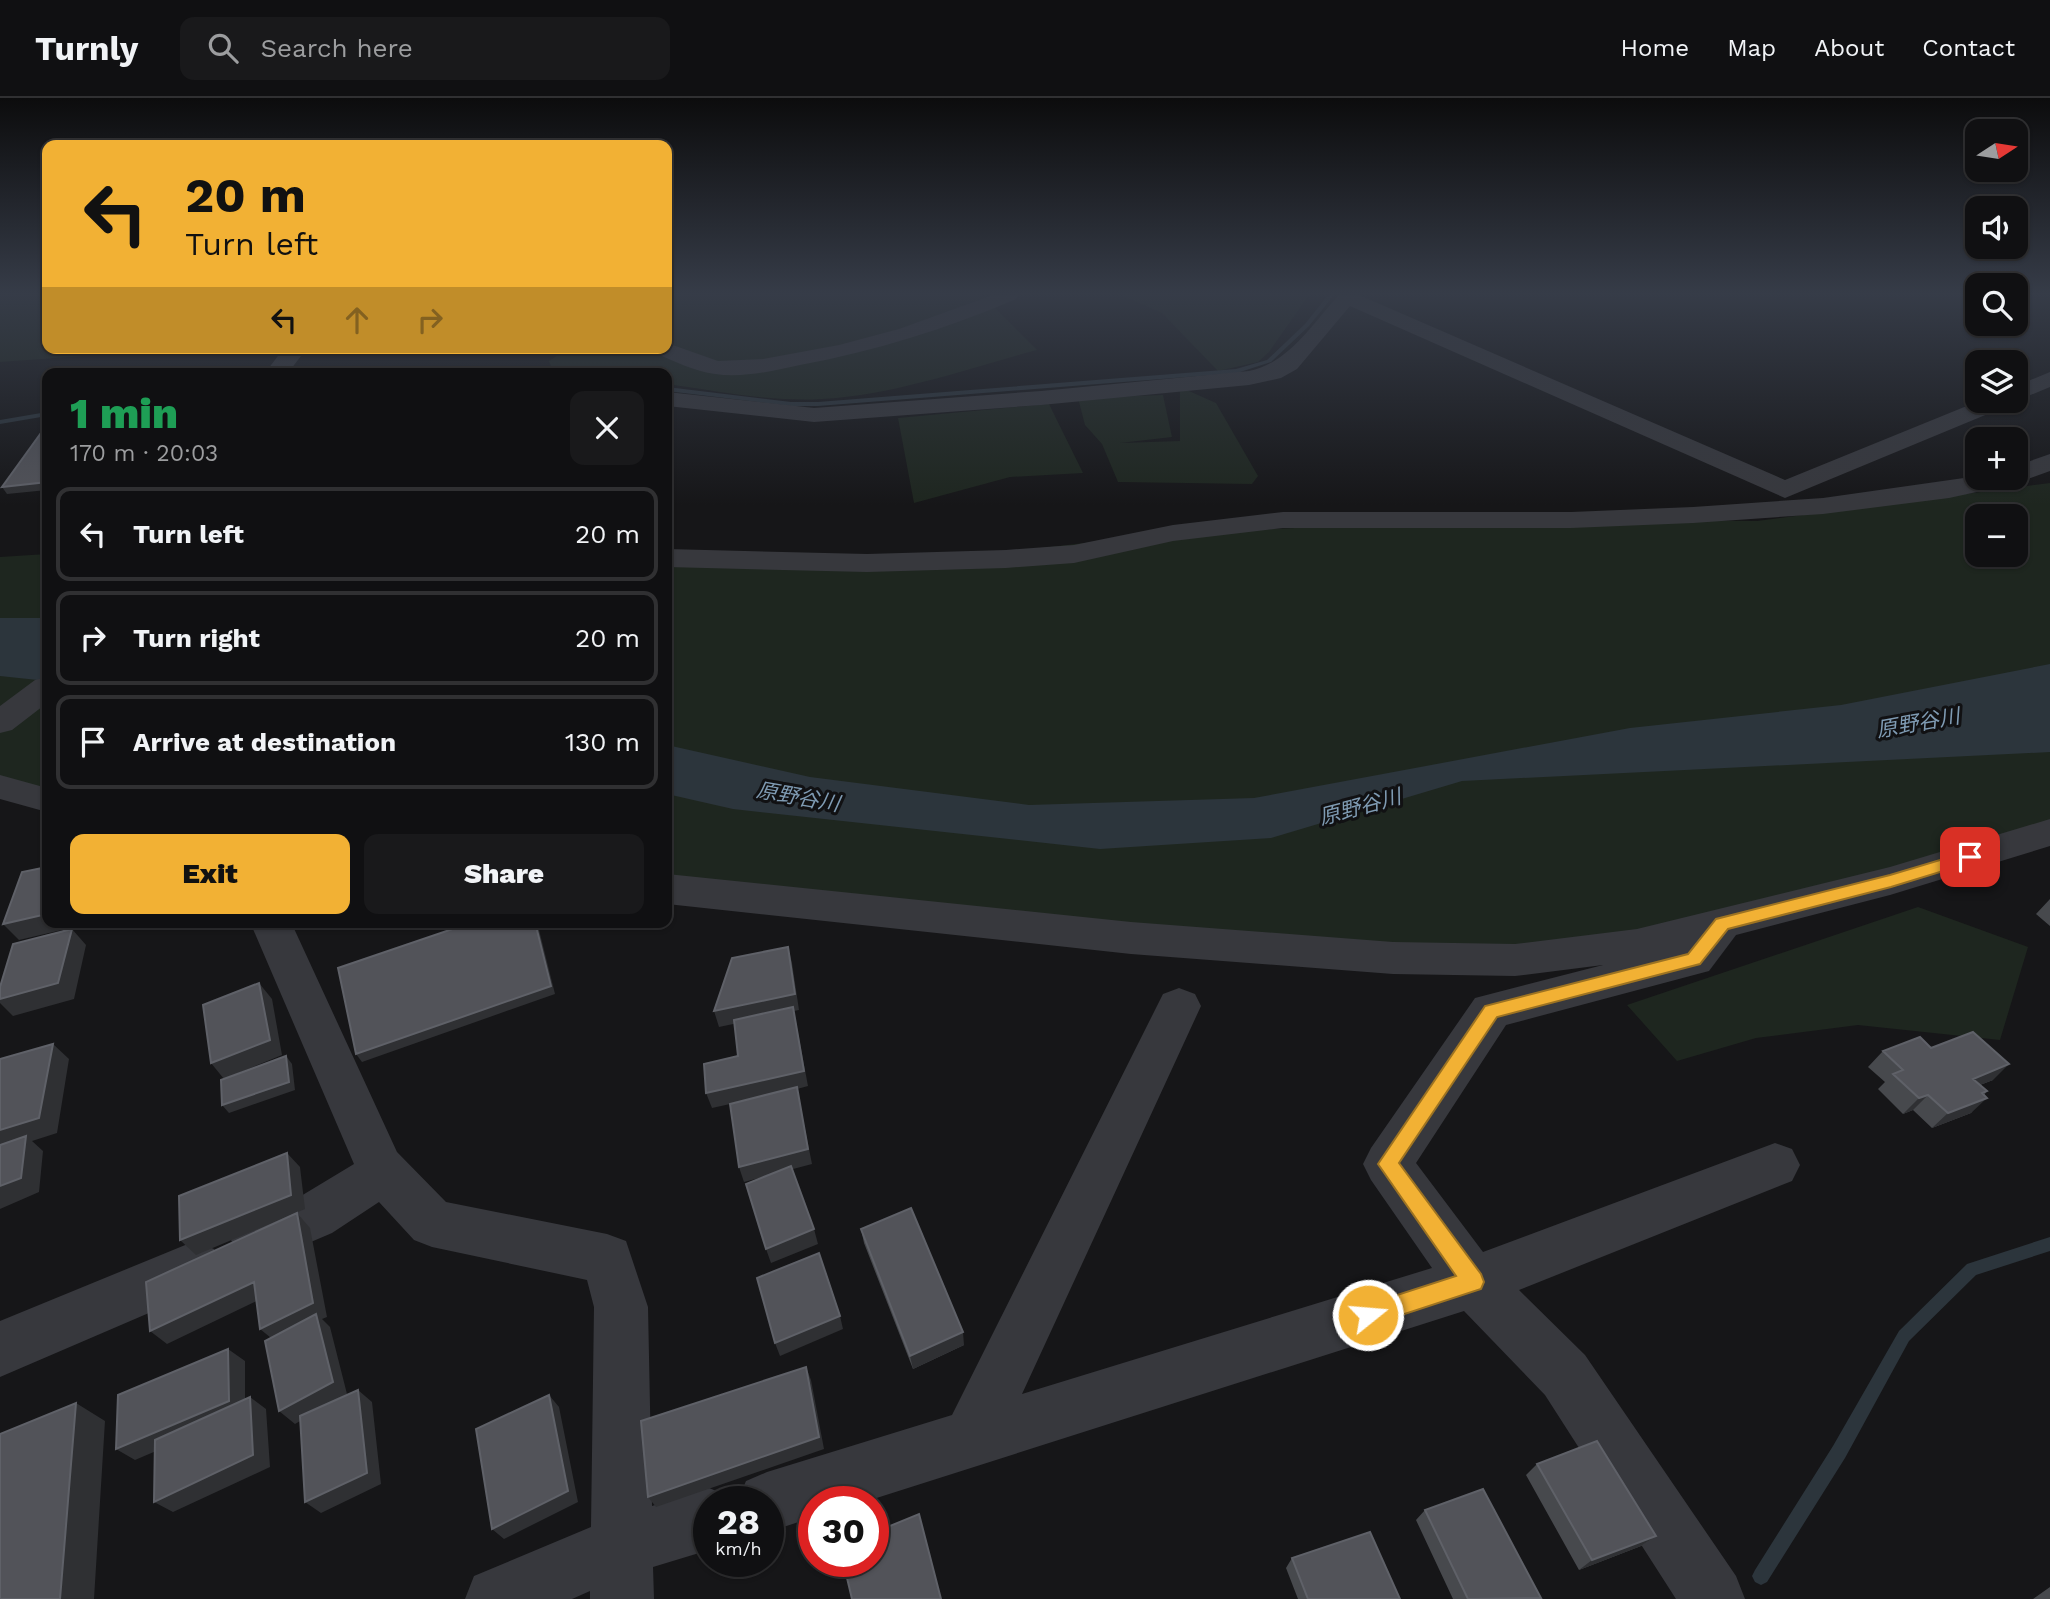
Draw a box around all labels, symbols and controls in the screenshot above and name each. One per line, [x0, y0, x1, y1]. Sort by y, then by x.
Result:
search box [180, 17, 670, 80]
text: Turnly [35, 29, 138, 68]
icon: search [204, 29, 242, 67]
text: Search here [260, 33, 413, 63]
text: Home [1621, 34, 1689, 62]
text: Map [1727, 34, 1776, 62]
text: About [1814, 34, 1884, 62]
text: Contact [1922, 34, 2015, 62]
north arrow [1965, 119, 2028, 182]
map controls [1965, 119, 2028, 567]
text: 20 m [185, 166, 306, 224]
icon: left [70, 168, 161, 259]
button: sound [1965, 196, 2028, 259]
text: Turn left [185, 225, 318, 263]
button: search [1965, 273, 2028, 336]
icon: left [265, 301, 303, 339]
icon: ahead [338, 301, 376, 339]
icon: right [411, 301, 449, 339]
button: layers [1965, 350, 2028, 413]
text: 1 min [70, 389, 178, 438]
button: close [570, 391, 644, 465]
button: + [1965, 427, 2028, 490]
text: 170 m · 20:03 [70, 440, 218, 467]
button: − [1965, 504, 2028, 567]
icon: left [74, 515, 112, 553]
text: Turn left [133, 519, 244, 549]
text: 20 m [575, 519, 640, 549]
icon: right [74, 619, 112, 657]
text: Turn right [133, 623, 260, 653]
text: 20 m [575, 623, 640, 653]
water label: 原野谷川 [1874, 703, 1963, 742]
icon: arrive [74, 723, 112, 761]
text: Arrive at destination [133, 727, 396, 757]
text: 130 m [565, 727, 640, 757]
water label: 原野谷川 [755, 777, 844, 816]
water label: 原野谷川 [1316, 783, 1406, 829]
pin [1940, 827, 2000, 887]
button: Exit [70, 834, 350, 914]
button: Share [364, 834, 644, 914]
icon: arrive [1951, 838, 1989, 876]
position arrow [1331, 1278, 1405, 1352]
speed limit sign: 30 [798, 1486, 889, 1577]
text: 28 [717, 1501, 760, 1543]
text: km/h [715, 1538, 762, 1559]

